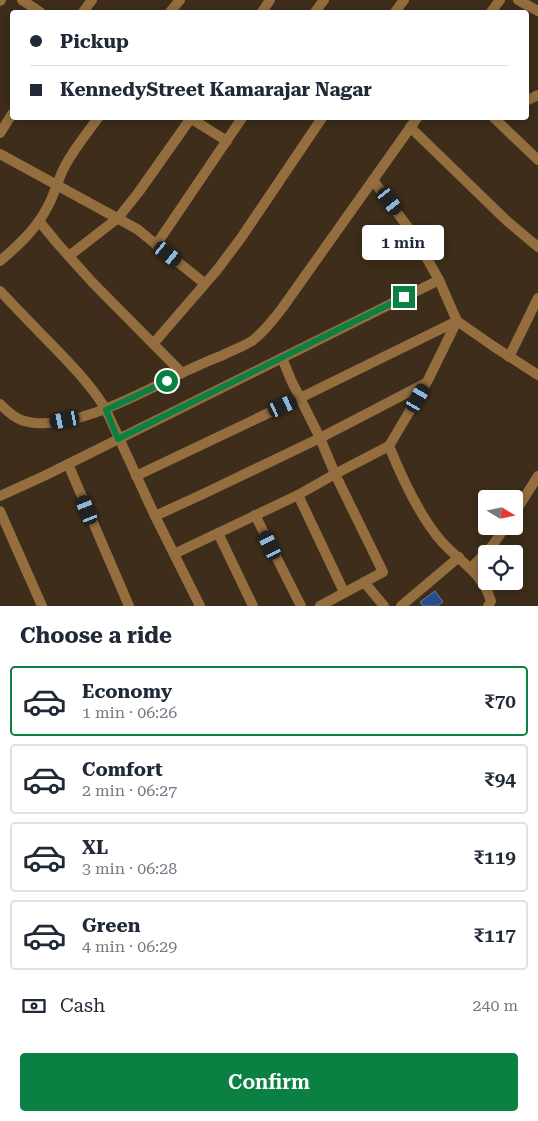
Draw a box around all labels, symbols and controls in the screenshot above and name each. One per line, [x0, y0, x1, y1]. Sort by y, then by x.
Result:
text: Pickup [60, 30, 129, 53]
text: KennedyStreet Kamarajar Nagar [60, 78, 372, 101]
car [374, 185, 405, 217]
callout: 1 min [363, 224, 445, 260]
text: 1 min [381, 233, 425, 252]
car [151, 239, 184, 269]
route end [393, 286, 415, 308]
route start [156, 370, 178, 392]
car [404, 381, 431, 415]
car [266, 393, 299, 419]
car [48, 410, 81, 430]
north arrow [478, 490, 522, 535]
map controls [478, 490, 523, 590]
car [74, 493, 99, 527]
car [256, 528, 283, 562]
button: locate [478, 545, 523, 590]
text: Choose a ride [20, 623, 172, 648]
icon: car [22, 679, 67, 724]
text: Economy [82, 680, 172, 703]
text: ₹70 [484, 690, 516, 713]
text: 1 min · 06:26 [82, 703, 177, 722]
icon: car [22, 757, 67, 802]
text: Comfort [82, 758, 163, 781]
text: ₹94 [484, 768, 516, 791]
text: 2 min · 06:27 [82, 781, 177, 800]
icon: car [22, 835, 67, 880]
text: XL [82, 836, 108, 859]
text: ₹119 [473, 846, 516, 869]
text: 3 min · 06:28 [82, 859, 177, 878]
icon: car [22, 913, 67, 958]
text: Green [82, 914, 140, 937]
text: ₹117 [473, 924, 516, 947]
text: 4 min · 06:29 [82, 937, 177, 956]
icon: cash [20, 992, 48, 1020]
text: Cash [60, 994, 105, 1017]
text: 240 m [472, 996, 518, 1015]
button: Confirm [20, 1053, 518, 1111]

